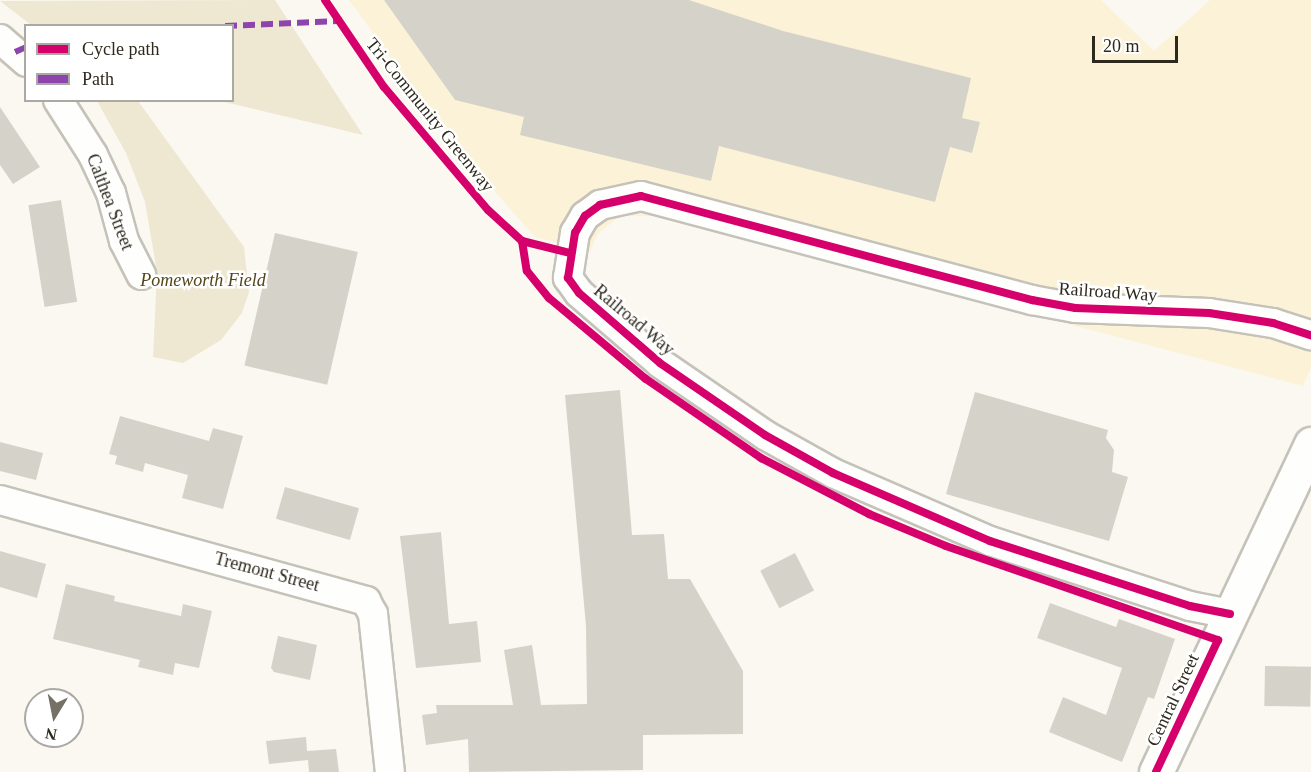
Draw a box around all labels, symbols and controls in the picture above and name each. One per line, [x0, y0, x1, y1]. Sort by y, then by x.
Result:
legend [24, 24, 234, 102]
scale bar [1095, 24, 1180, 62]
street label: Tri-Community Greenway [361, 34, 499, 196]
text: 20 m [1103, 36, 1140, 56]
text: Cycle path [82, 39, 159, 59]
text: Path [82, 69, 114, 89]
street label: Calthea Street [82, 151, 138, 253]
park label: Pomeworth Field [140, 269, 266, 291]
street label: Railroad Way [1058, 278, 1158, 306]
street label: Railroad Way [589, 280, 679, 360]
street label: Tremont Street [212, 548, 322, 596]
street label: Central Street [1142, 650, 1204, 750]
north arrow [24, 688, 84, 748]
text: N [44, 725, 58, 744]

